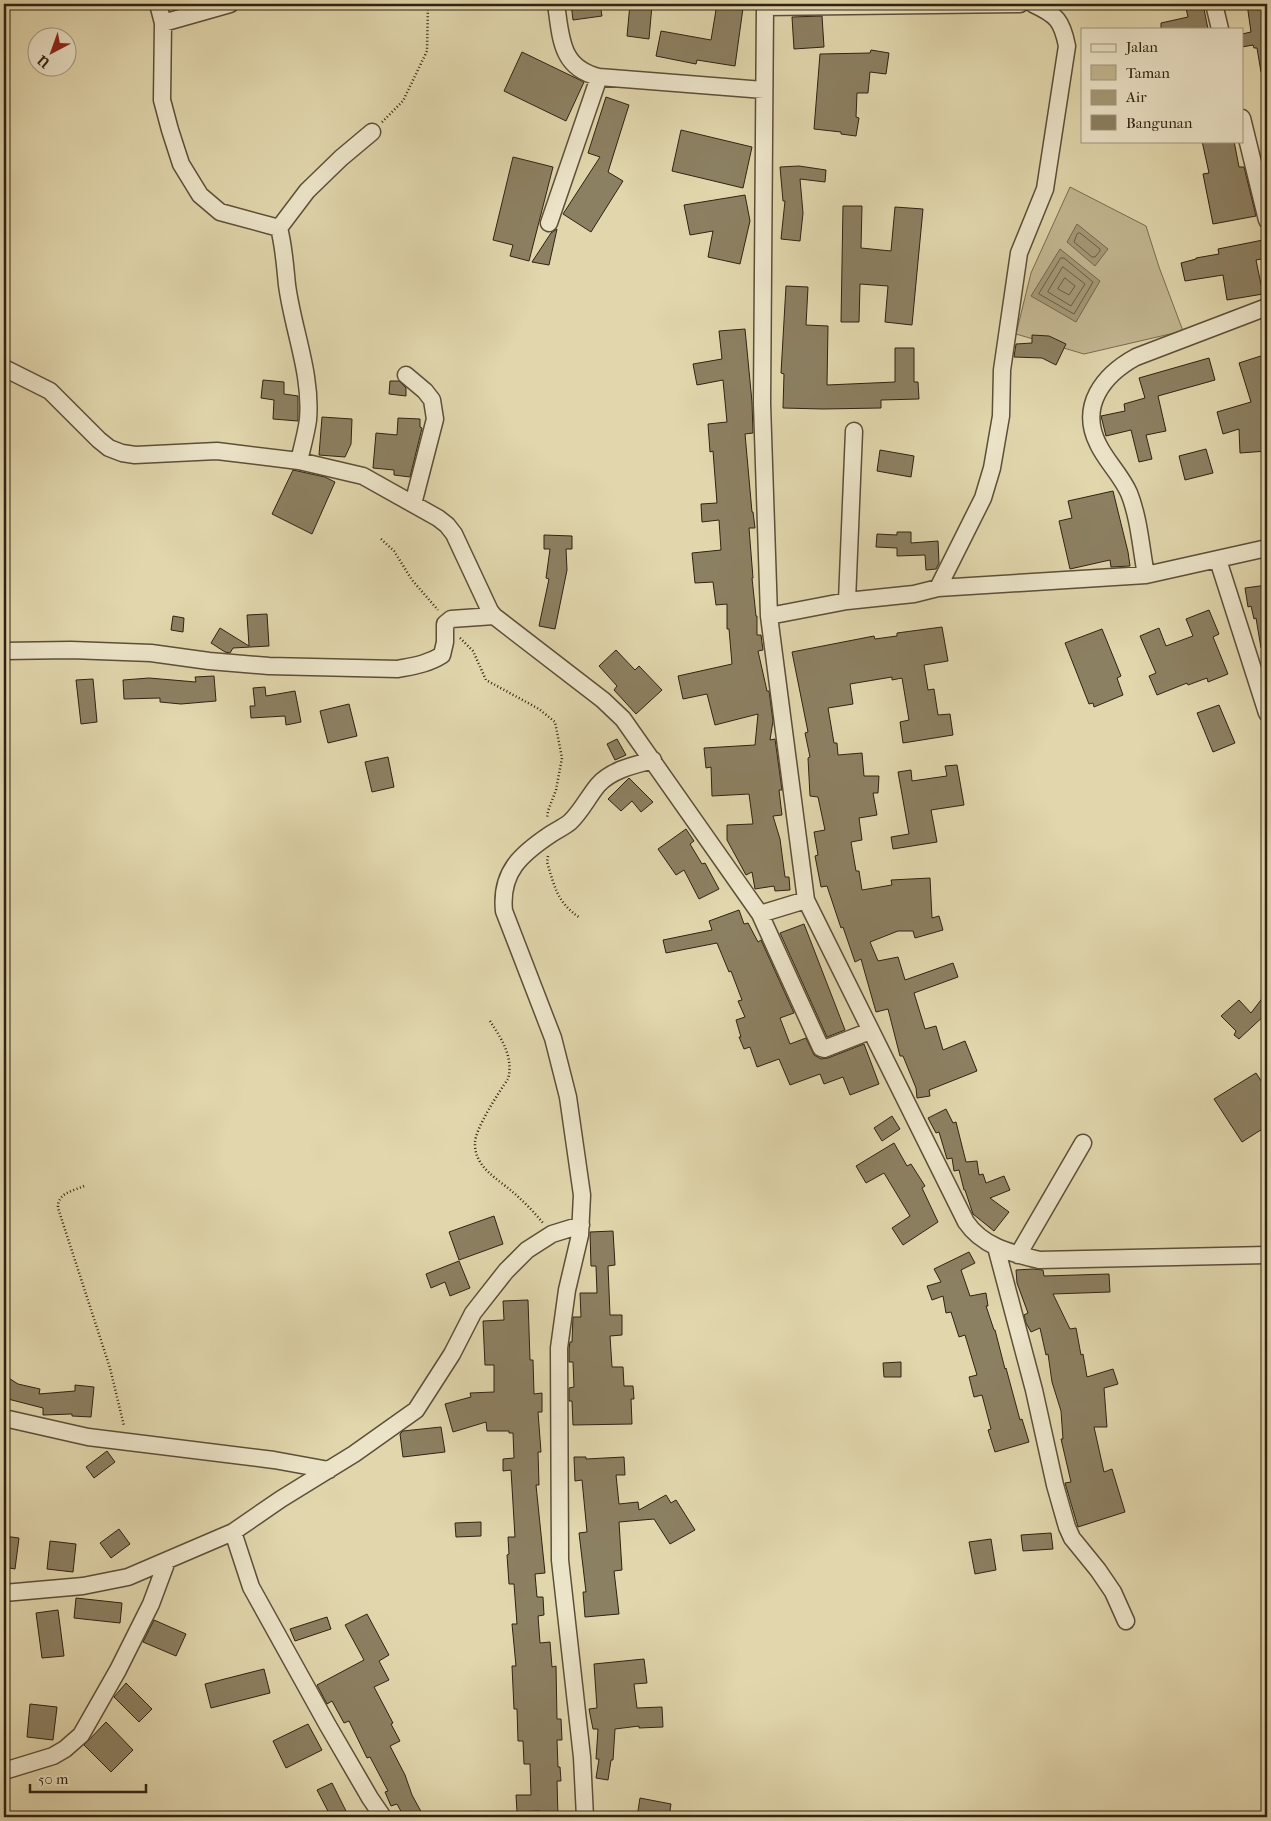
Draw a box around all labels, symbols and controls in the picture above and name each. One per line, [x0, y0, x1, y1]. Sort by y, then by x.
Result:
north arrow [28, 28, 78, 78]
legend [1081, 28, 1244, 142]
text: Jalan [1125, 38, 1158, 56]
text: U [34, 51, 54, 72]
text: Taman [1126, 64, 1170, 82]
text: Air [1125, 88, 1147, 106]
text: Bangunan [1126, 114, 1193, 132]
scale bar [30, 1761, 146, 1793]
text: 50 m [38, 1770, 69, 1788]

